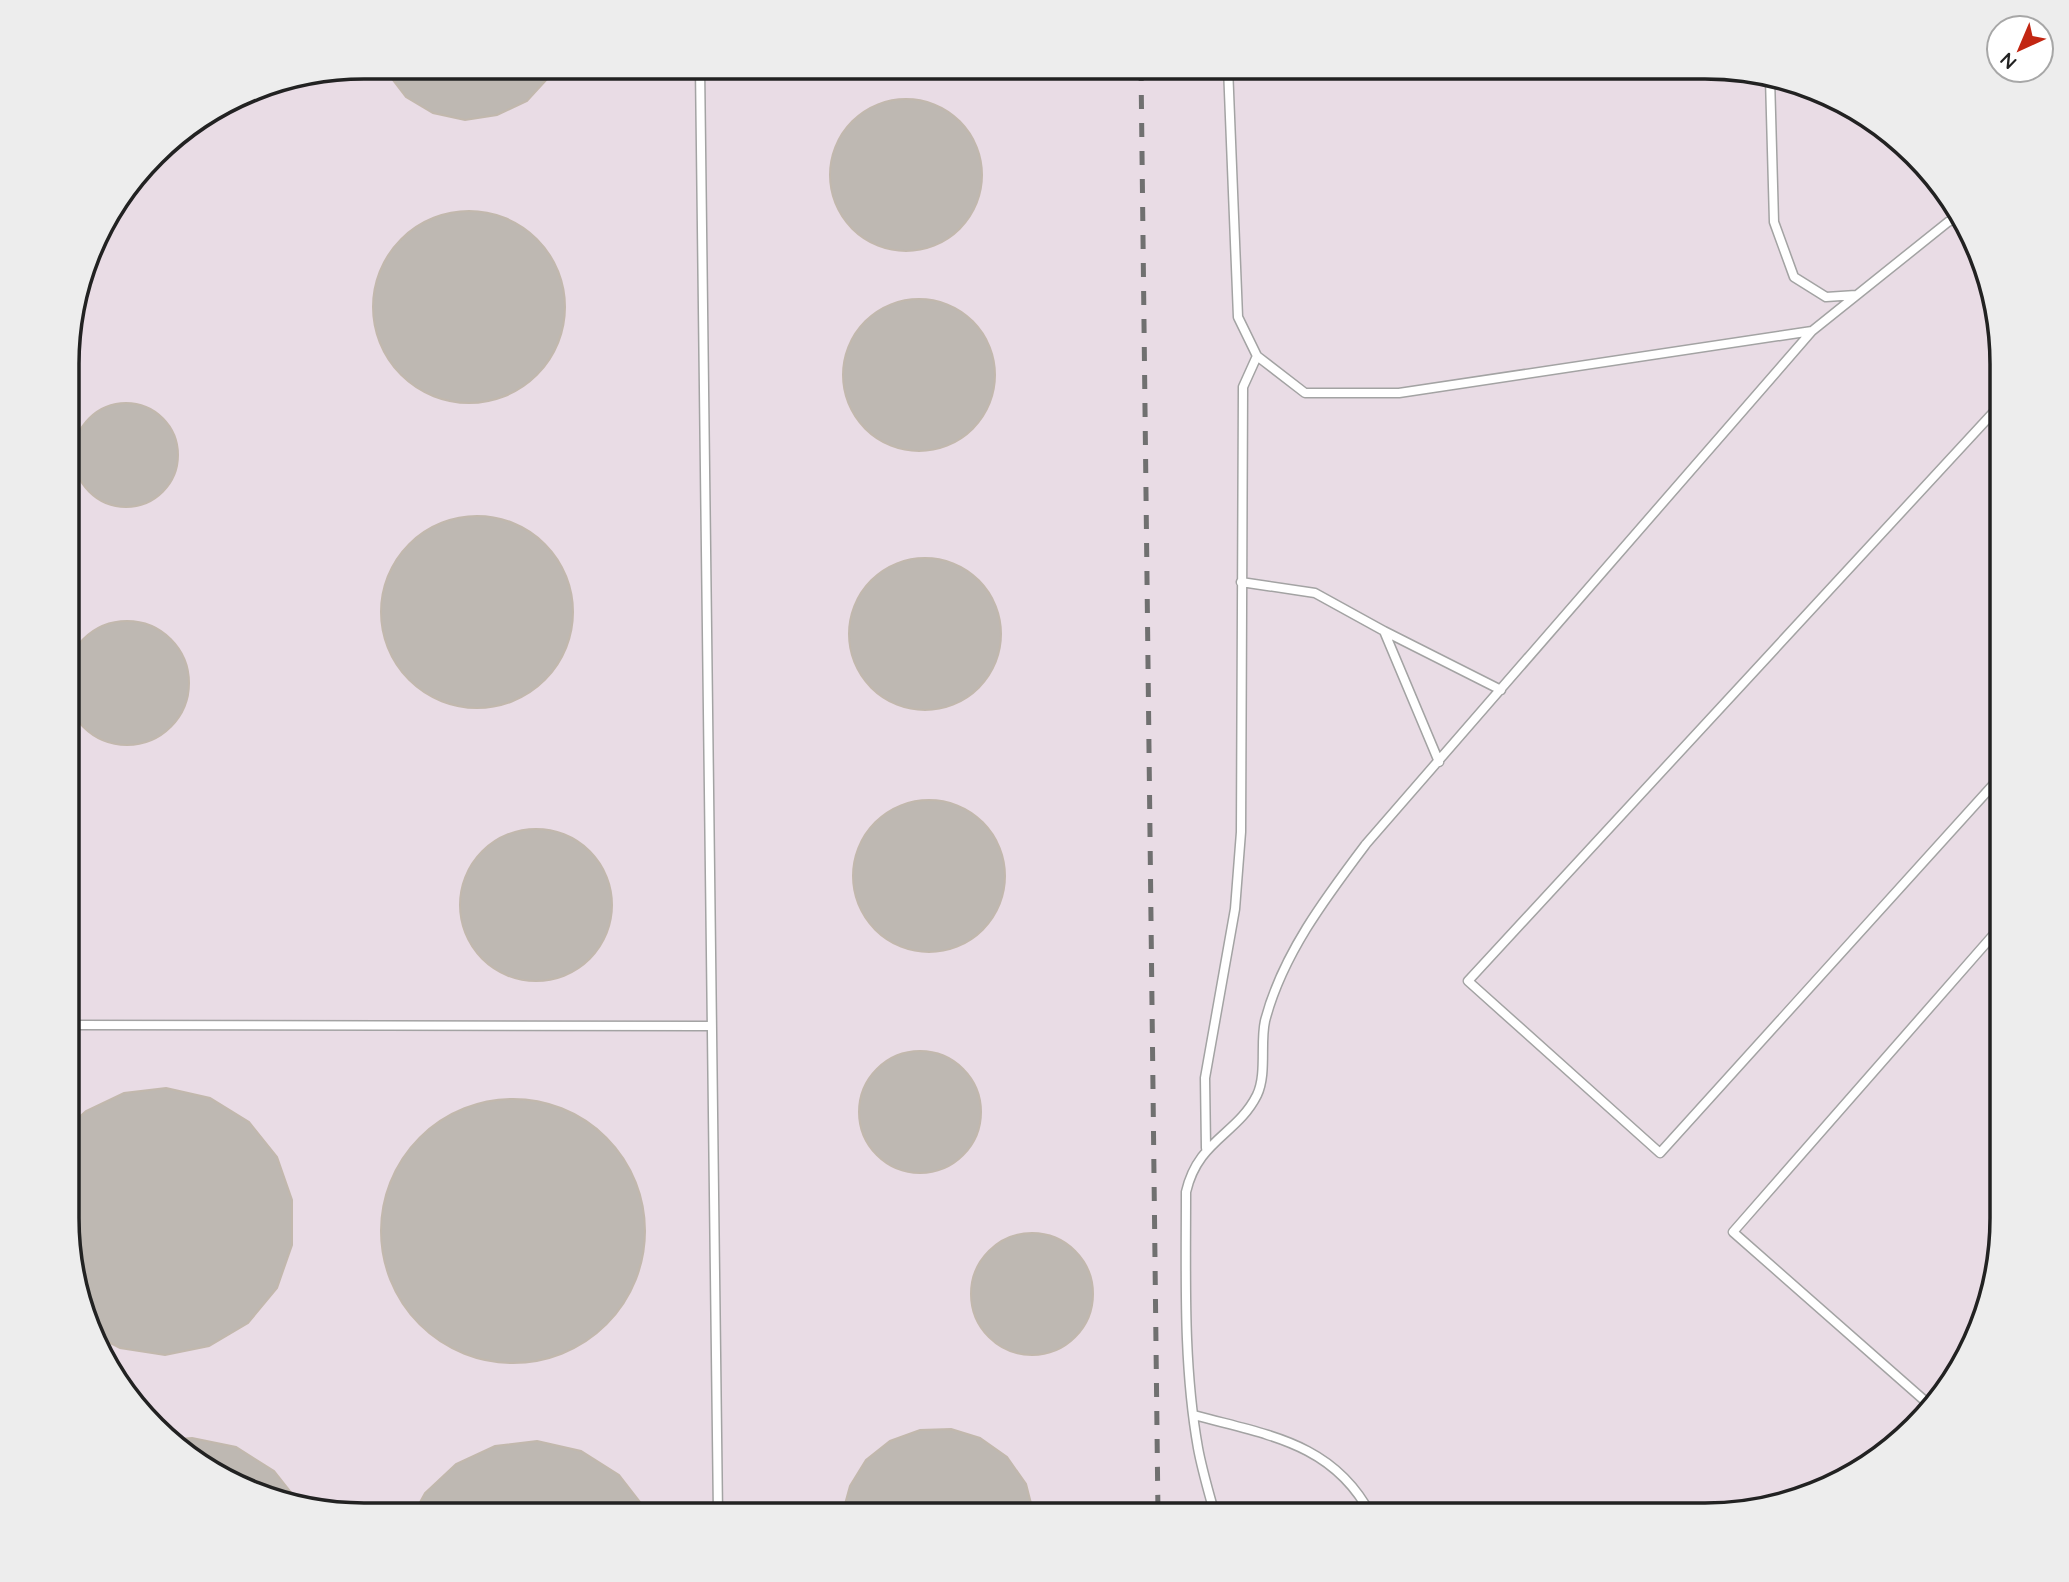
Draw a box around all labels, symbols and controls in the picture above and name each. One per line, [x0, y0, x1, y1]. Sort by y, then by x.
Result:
north arrow [1985, 14, 2055, 84]
text: N [1995, 48, 2022, 75]

